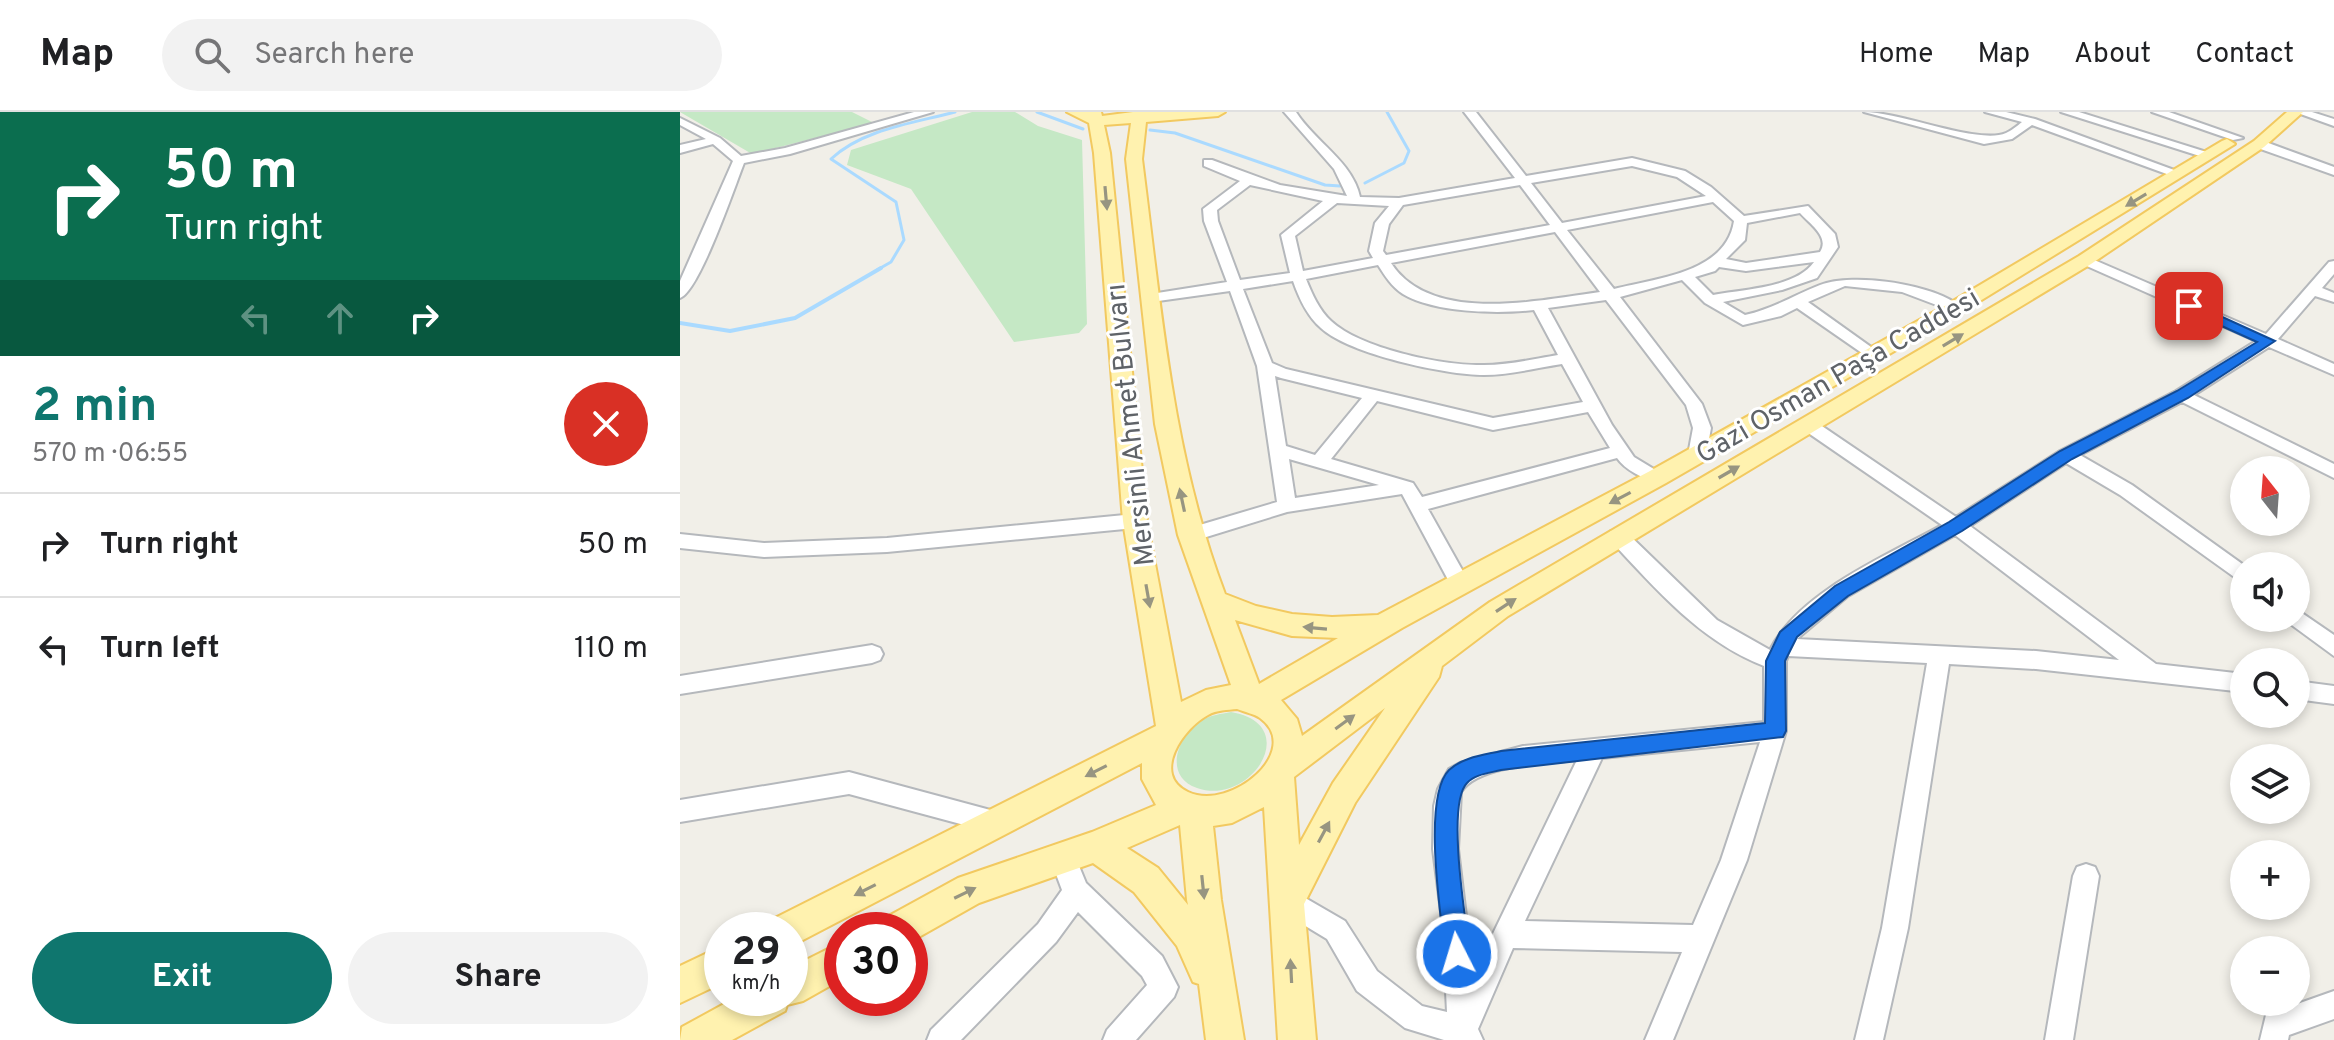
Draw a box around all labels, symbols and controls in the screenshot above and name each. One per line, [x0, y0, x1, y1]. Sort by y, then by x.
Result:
search box [162, 19, 722, 91]
text: Map [40, 31, 114, 80]
icon: search [190, 33, 234, 77]
text: Search here [254, 37, 414, 74]
text: Home [1859, 37, 1933, 73]
text: Map [1977, 37, 2030, 73]
text: About [2074, 37, 2151, 73]
text: Contact [2195, 37, 2294, 73]
text: 50 m [164, 138, 298, 208]
icon: right [32, 144, 136, 248]
one-way arrow [1100, 186, 1113, 211]
one-way arrow [2125, 193, 2147, 207]
text: Turn right [164, 207, 323, 253]
pin [2155, 272, 2223, 340]
street label: Mersinli Ahmet Bulvarı [1099, 282, 1165, 568]
street label: Gazi Osman Paşa Caddesi [1690, 282, 1987, 474]
icon: arrive [2167, 284, 2211, 328]
icon: left [234, 296, 278, 340]
icon: ahead [318, 296, 362, 340]
icon: right [402, 296, 446, 340]
one-way arrow [1942, 333, 1964, 347]
text: 2 min [32, 378, 157, 438]
button: close [564, 382, 648, 466]
text: 570 m · 06:55 [32, 438, 188, 471]
north arrow [2230, 456, 2310, 536]
map controls [2230, 456, 2310, 1016]
one-way arrow [1718, 465, 1740, 479]
one-way arrow [1175, 488, 1188, 513]
one-way arrow [1609, 491, 1631, 505]
icon: right [32, 523, 76, 567]
text: Turn right [100, 527, 238, 564]
text: 50 m [578, 527, 648, 564]
button: sound [2230, 552, 2310, 632]
one-way arrow [1142, 583, 1155, 608]
one-way arrow [1495, 599, 1517, 613]
one-way arrow [1302, 621, 1327, 634]
icon: left [32, 627, 76, 671]
text: Turn left [100, 631, 220, 668]
text: 110 m [574, 631, 648, 668]
button: search [2230, 648, 2310, 728]
one-way arrow [1334, 715, 1355, 730]
button: layers [2230, 744, 2310, 824]
one-way arrow [1085, 764, 1108, 777]
one-way arrow [1317, 821, 1330, 844]
button: + [2230, 840, 2310, 920]
one-way arrow [1196, 875, 1209, 900]
one-way arrow [854, 882, 876, 896]
one-way arrow [954, 886, 977, 900]
speed limit sign: 30 [824, 912, 928, 1016]
position arrow [1415, 912, 1499, 996]
text: 29 [731, 929, 781, 979]
button: Exit [32, 932, 332, 1024]
button: Share [348, 932, 648, 1024]
button: − [2230, 936, 2310, 1016]
one-way arrow [1284, 958, 1297, 983]
text: km/h [732, 971, 780, 997]

